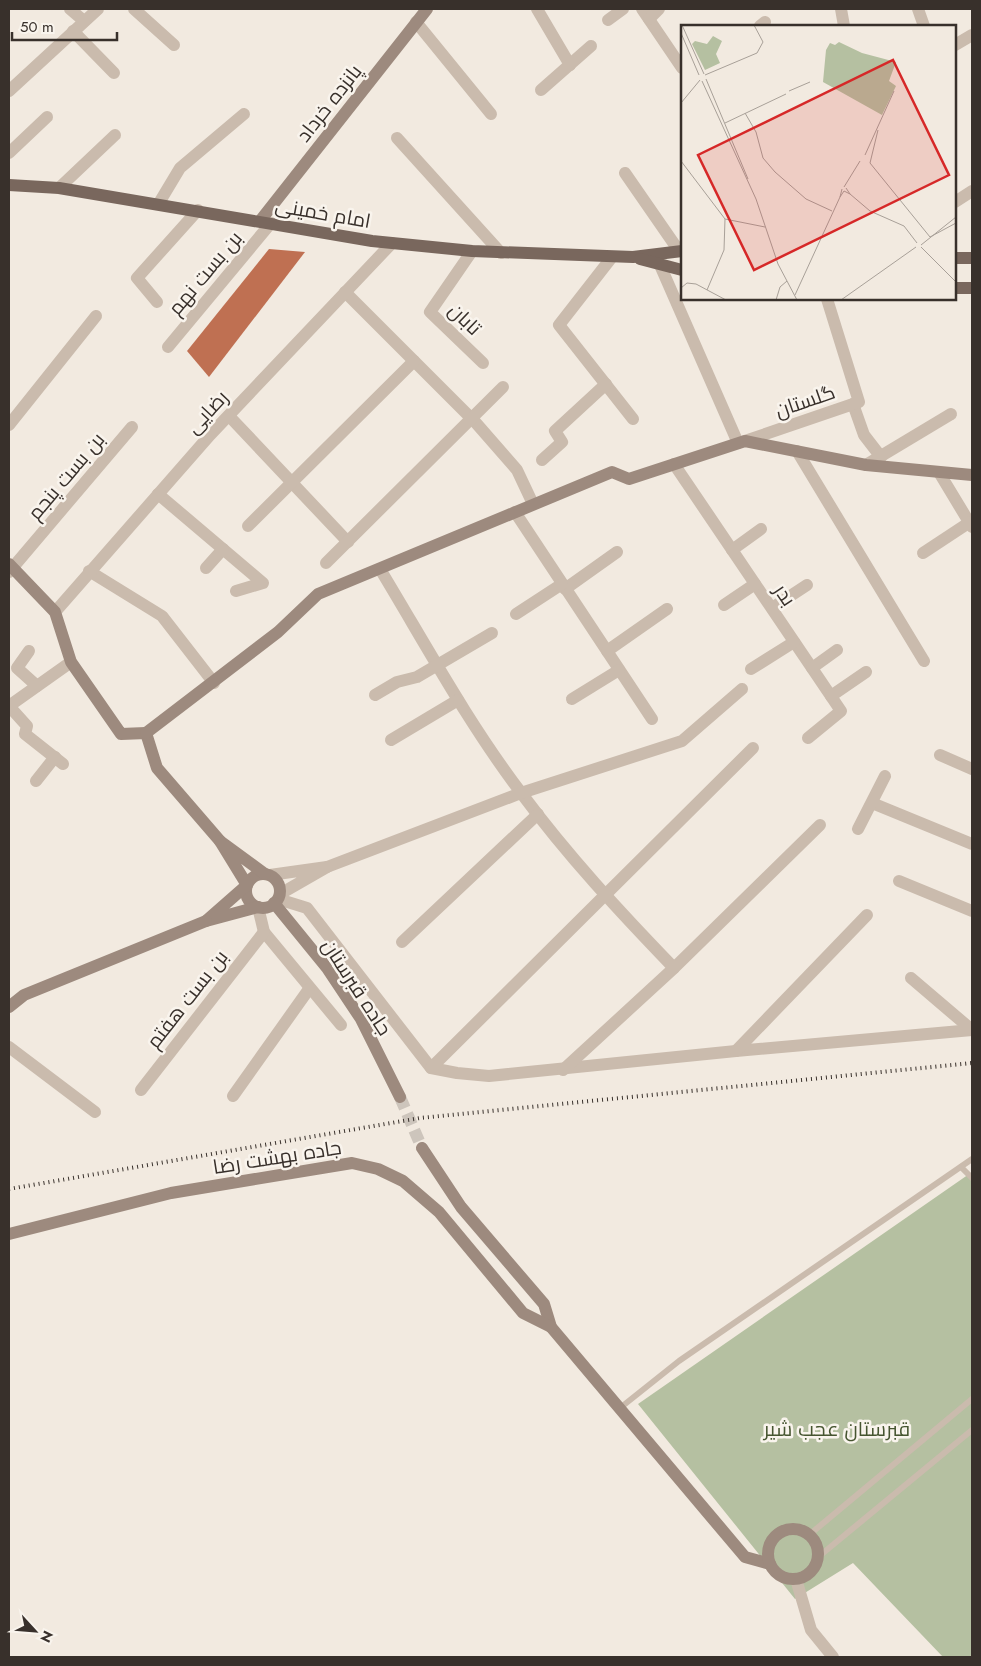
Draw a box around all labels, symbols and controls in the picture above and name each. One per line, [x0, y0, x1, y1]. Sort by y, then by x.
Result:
scale bar [12, 10, 118, 42]
text: 50 m [20, 16, 54, 38]
inset map [681, 25, 956, 300]
street label: پانزده خرداد [290, 58, 369, 148]
street label: امام خمینی [273, 191, 373, 236]
street label: بن بست نهم [162, 225, 249, 322]
street label: تابان [442, 296, 488, 343]
street label: گلستان [771, 378, 839, 425]
street label: رضایی [180, 384, 235, 441]
street label: بن بست پنجم [21, 426, 112, 526]
street label: بدر [766, 578, 803, 612]
street label: جاده قبرستان [314, 933, 399, 1041]
street label: بن بست هفتم [140, 944, 235, 1055]
street label: جاده بهشت رضا [211, 1133, 344, 1182]
park label: قبرستان عجب شیر [763, 1415, 910, 1444]
north arrow [10, 1606, 60, 1656]
text: N [35, 1627, 58, 1646]

